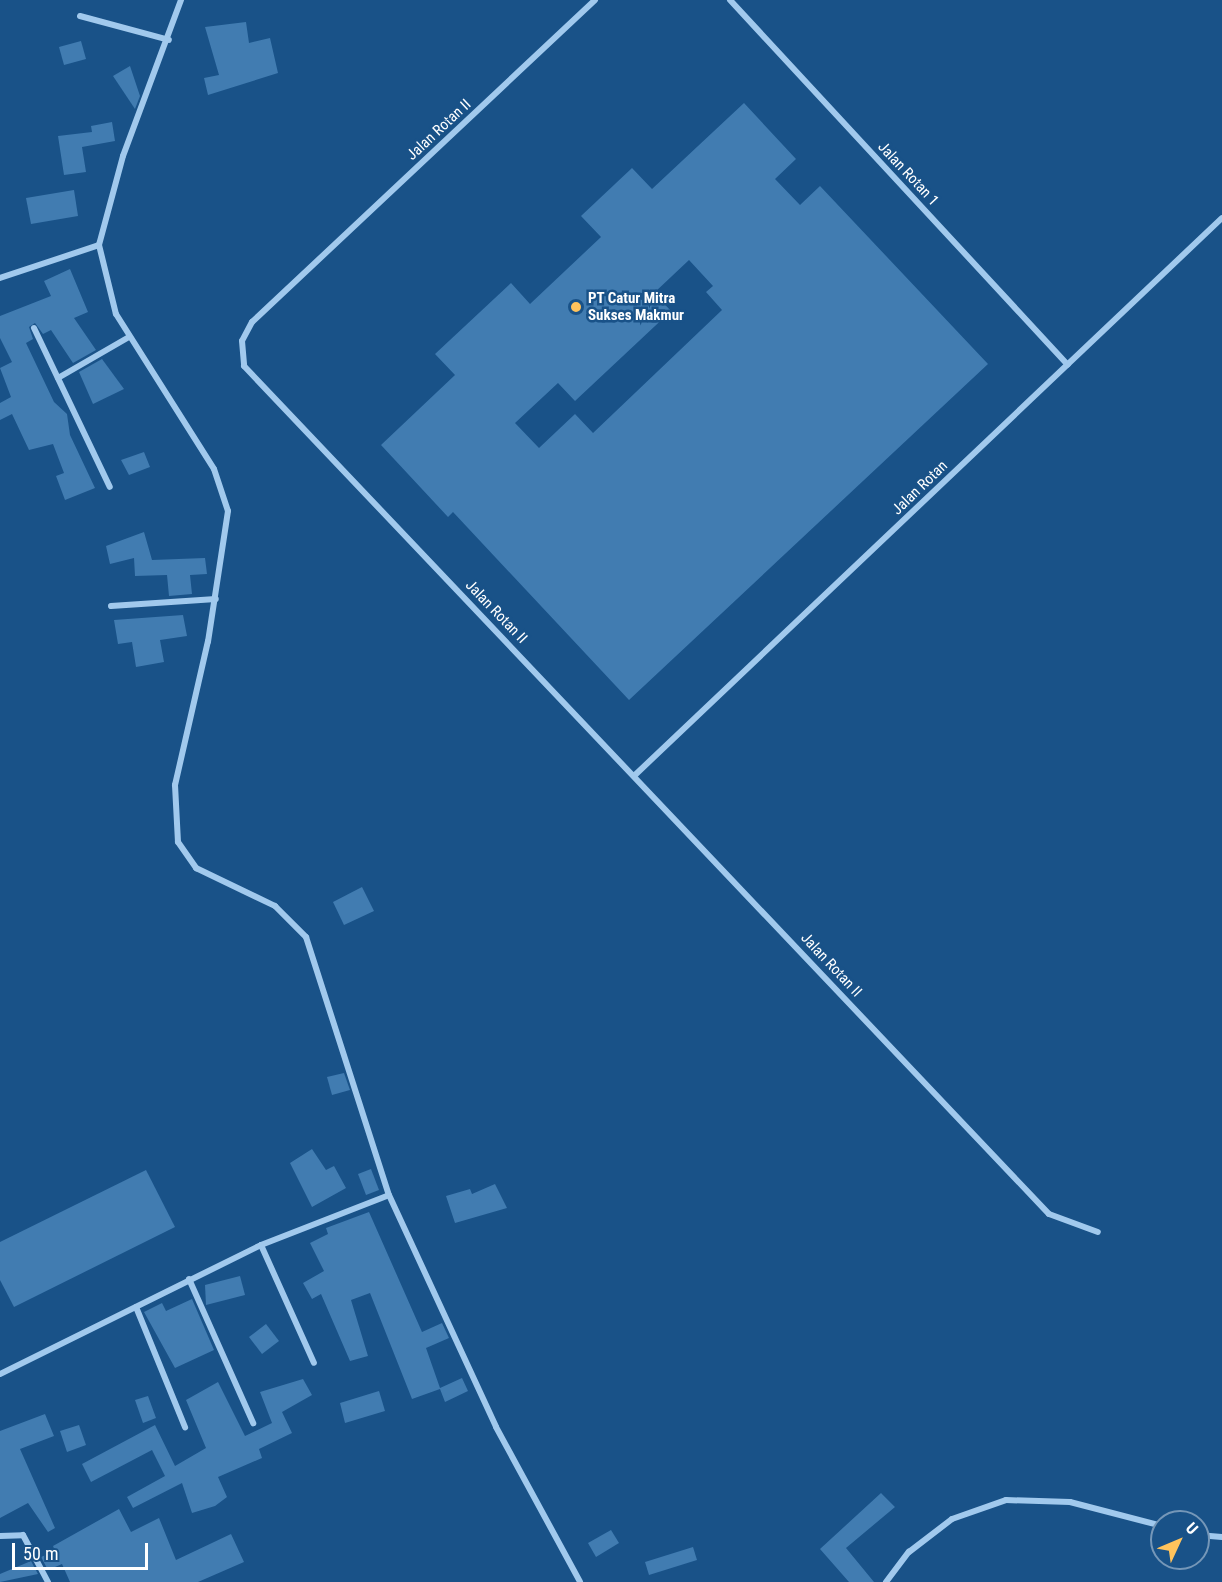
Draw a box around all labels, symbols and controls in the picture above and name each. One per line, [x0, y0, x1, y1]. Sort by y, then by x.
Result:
street label: Jalan Rotan II [403, 96, 475, 164]
street label: Jalan Rotan 1 [874, 138, 942, 210]
place label: PT Catur Mitra Sukses Makmur [588, 289, 684, 324]
marker: PT Catur Mitra Sukses Makmur [569, 300, 583, 314]
street label: Jalan Rotan [889, 457, 951, 519]
street label: Jalan Rotan II [461, 577, 531, 647]
street label: Jalan Rotan II [797, 929, 865, 1001]
north arrow [1150, 1510, 1210, 1570]
text: U [1182, 1519, 1202, 1538]
scale bar [15, 1531, 152, 1569]
text: 50 m [23, 1543, 58, 1564]

